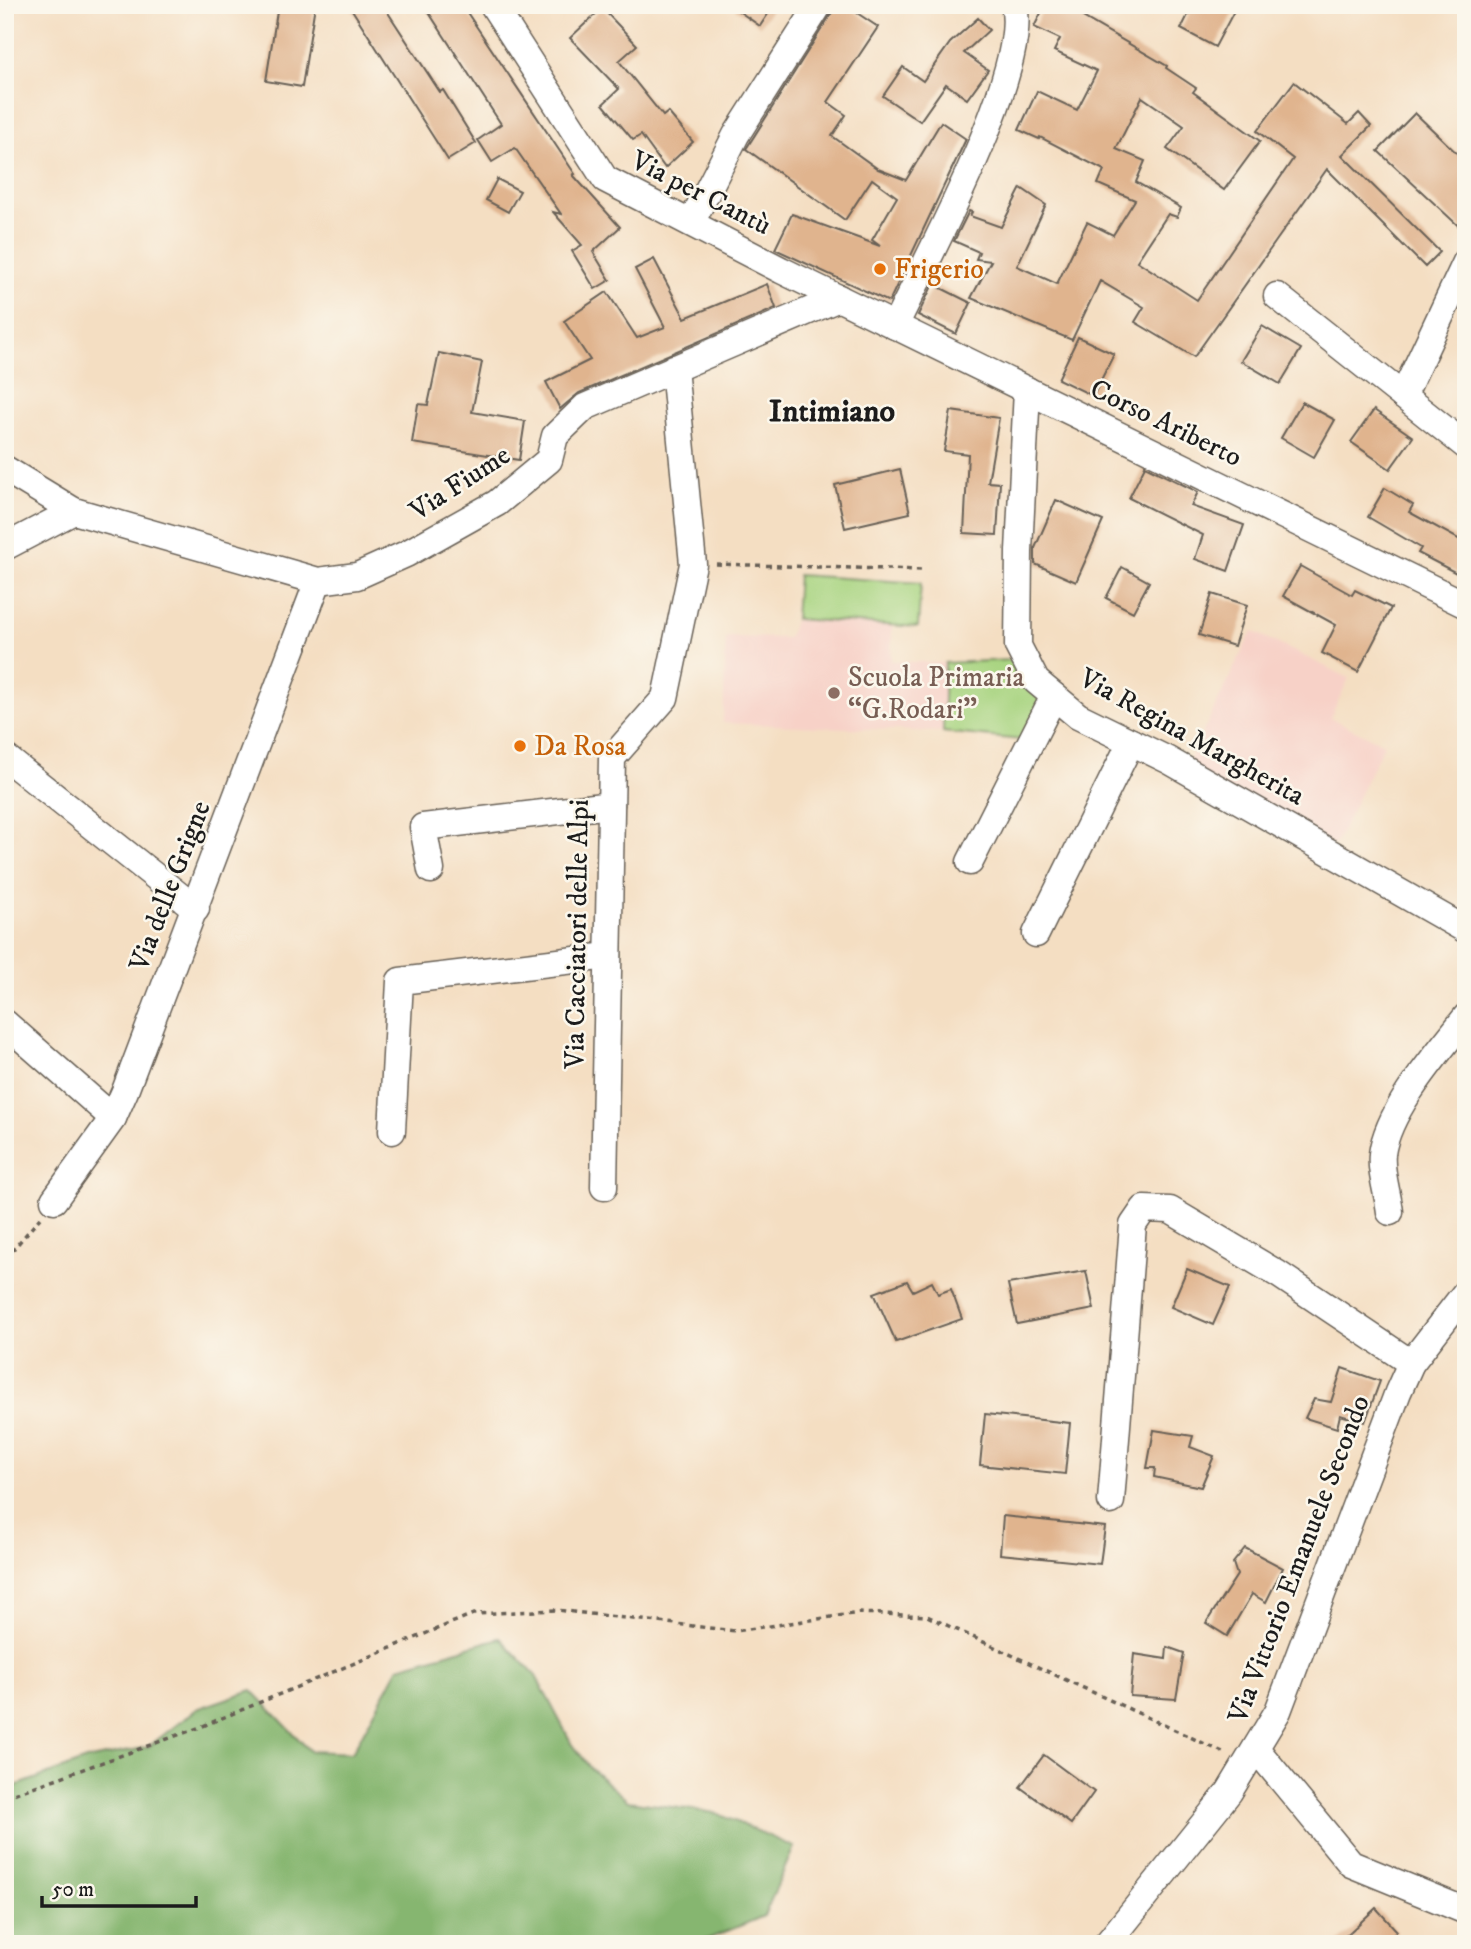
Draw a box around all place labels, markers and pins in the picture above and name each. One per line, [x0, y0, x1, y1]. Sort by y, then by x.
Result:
place label: Frigerio [894, 252, 984, 287]
marker: Frigerio [872, 261, 888, 277]
place label: Scuola Primaria “G.Rodari” [848, 660, 1025, 727]
marker: Scuola Primaria “G.Rodari” [826, 685, 842, 701]
place label: Da Rosa [534, 729, 626, 764]
marker: Da Rosa [512, 738, 528, 754]

